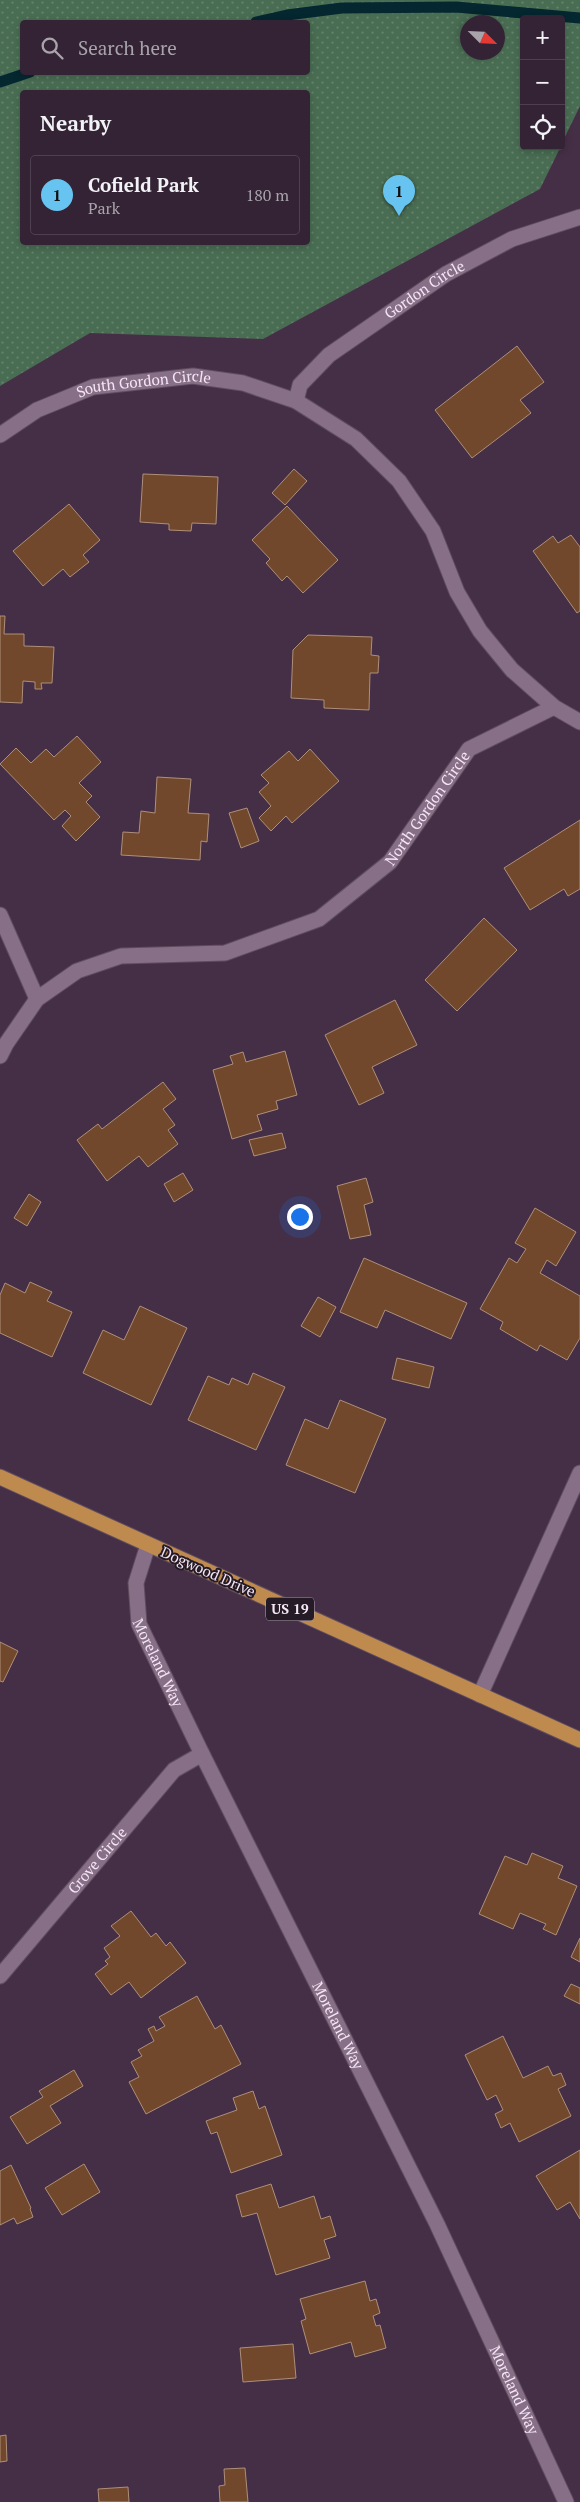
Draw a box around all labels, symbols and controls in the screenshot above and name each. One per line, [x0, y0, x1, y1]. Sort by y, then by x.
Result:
north arrow [460, 15, 505, 60]
map controls [520, 15, 565, 150]
button: + [520, 15, 565, 60]
search box [20, 20, 310, 75]
icon: search [38, 34, 66, 62]
text: Search here [78, 35, 177, 60]
button: − [520, 60, 565, 105]
button: locate [520, 105, 565, 150]
text: Nearby [40, 109, 111, 137]
text: Cofield Park [88, 172, 199, 197]
pin: 1 [383, 175, 415, 216]
text: 1 [52, 184, 62, 206]
text: 180 m [246, 184, 289, 206]
text: Park [88, 197, 120, 219]
street label: Gordon Circle [380, 255, 468, 323]
street label: South Gordon Circle [73, 365, 212, 402]
street label: North Gordon Circle [380, 746, 474, 869]
your location [287, 1204, 313, 1230]
street label: Dogwood Drive [158, 1541, 259, 1601]
road number: US 19 [266, 1598, 314, 1620]
street label: Moreland Way [129, 1615, 189, 1710]
street label: Grove Circle [63, 1822, 131, 1898]
street label: Moreland Way [308, 1978, 369, 2073]
street label: Moreland Way [486, 2342, 544, 2438]

